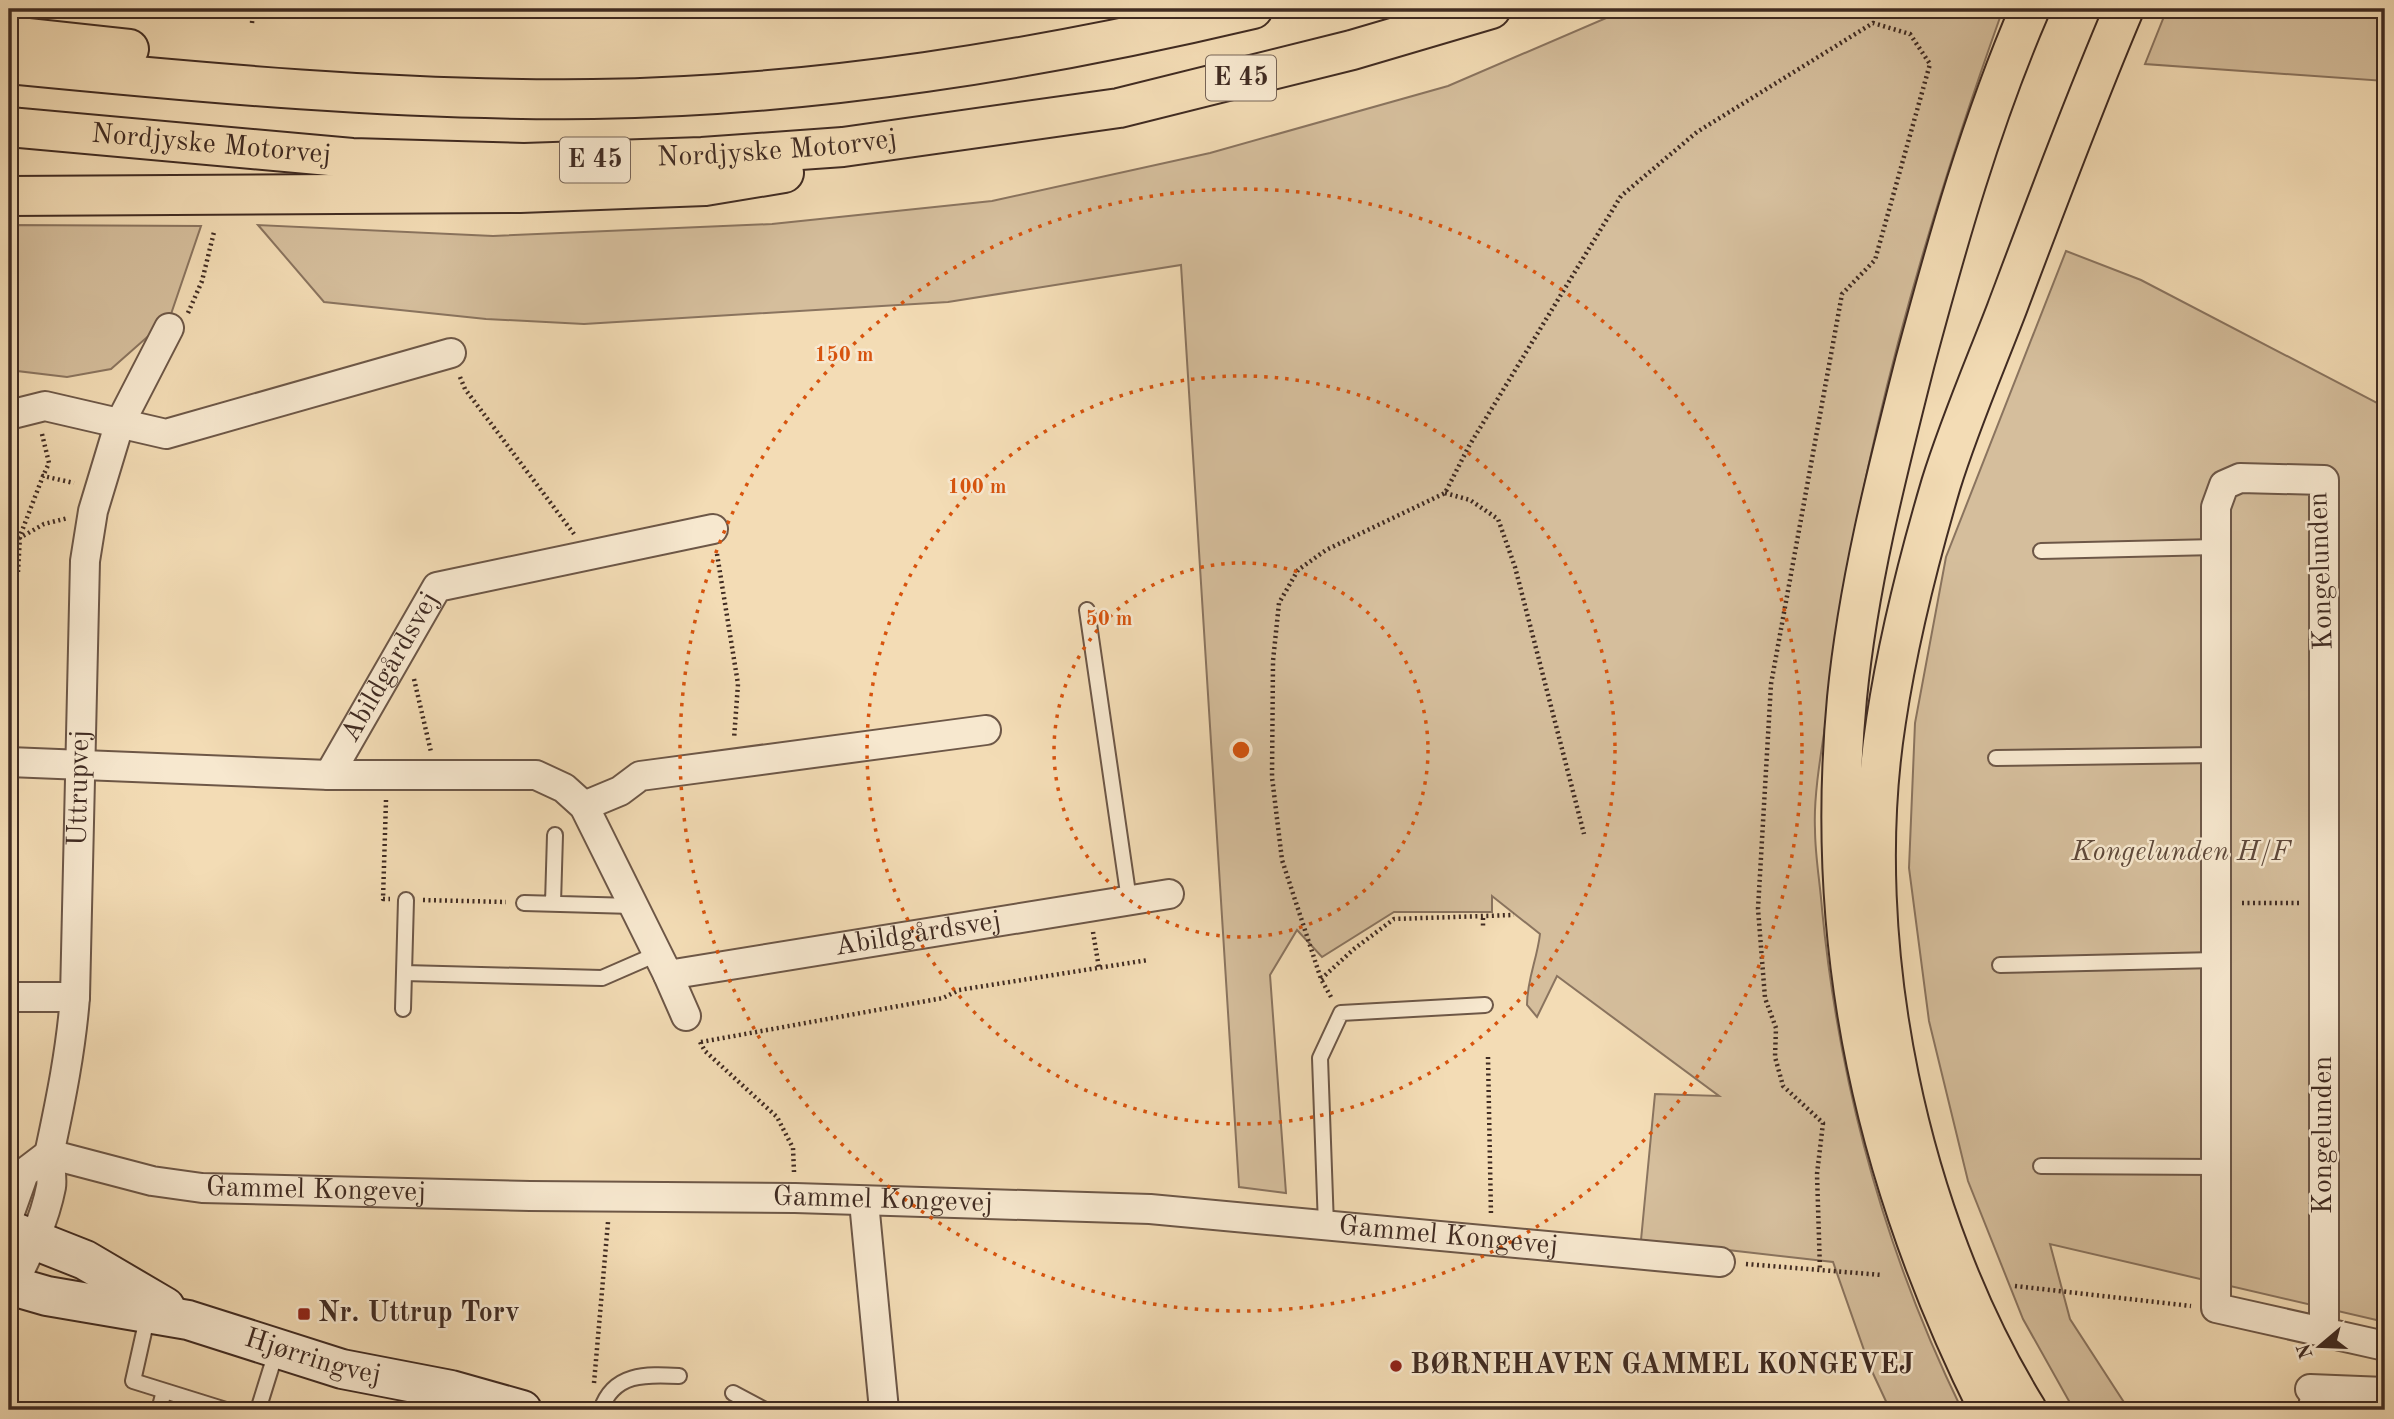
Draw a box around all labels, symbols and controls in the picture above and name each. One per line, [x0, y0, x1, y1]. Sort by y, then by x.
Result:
road number: E 45 [1206, 55, 1276, 100]
street label: Nordjyske Motorvej [90, 120, 332, 170]
street label: Nordjyske Motorvej [657, 126, 899, 173]
road number: E 45 [560, 138, 630, 182]
text: 150 m [814, 345, 874, 366]
text: 100 m [947, 477, 1007, 498]
street label: Kongelunden [2305, 491, 2339, 651]
street label: Abildgårdsvej [337, 588, 445, 747]
text: 50 m [1085, 609, 1133, 630]
street label: Uttrupvej [64, 729, 95, 847]
centre of rings [1229, 738, 1253, 762]
park label: Kongelunden H/F [2070, 839, 2293, 867]
street label: Abildgårdsvej [833, 907, 1003, 962]
street label: Kongelunden [2310, 1056, 2338, 1214]
street label: Gammel Kongevej [206, 1174, 426, 1207]
street label: Gammel Kongevej [773, 1184, 993, 1218]
street label: Gammel Kongevej [1337, 1213, 1559, 1261]
place label: Nr. Uttrup Torv [318, 1300, 520, 1328]
marker: Nr. Uttrup Torv [296, 1306, 312, 1322]
north arrow [2286, 1310, 2356, 1380]
street label: Hjørringvej [241, 1325, 383, 1390]
text: N [2295, 1340, 2318, 1361]
place label: BØRNEHAVEN GAMMEL KONGEVEJ [1410, 1352, 1914, 1380]
marker: BØRNEHAVEN GAMMEL KONGEVEJ [1388, 1358, 1404, 1374]

